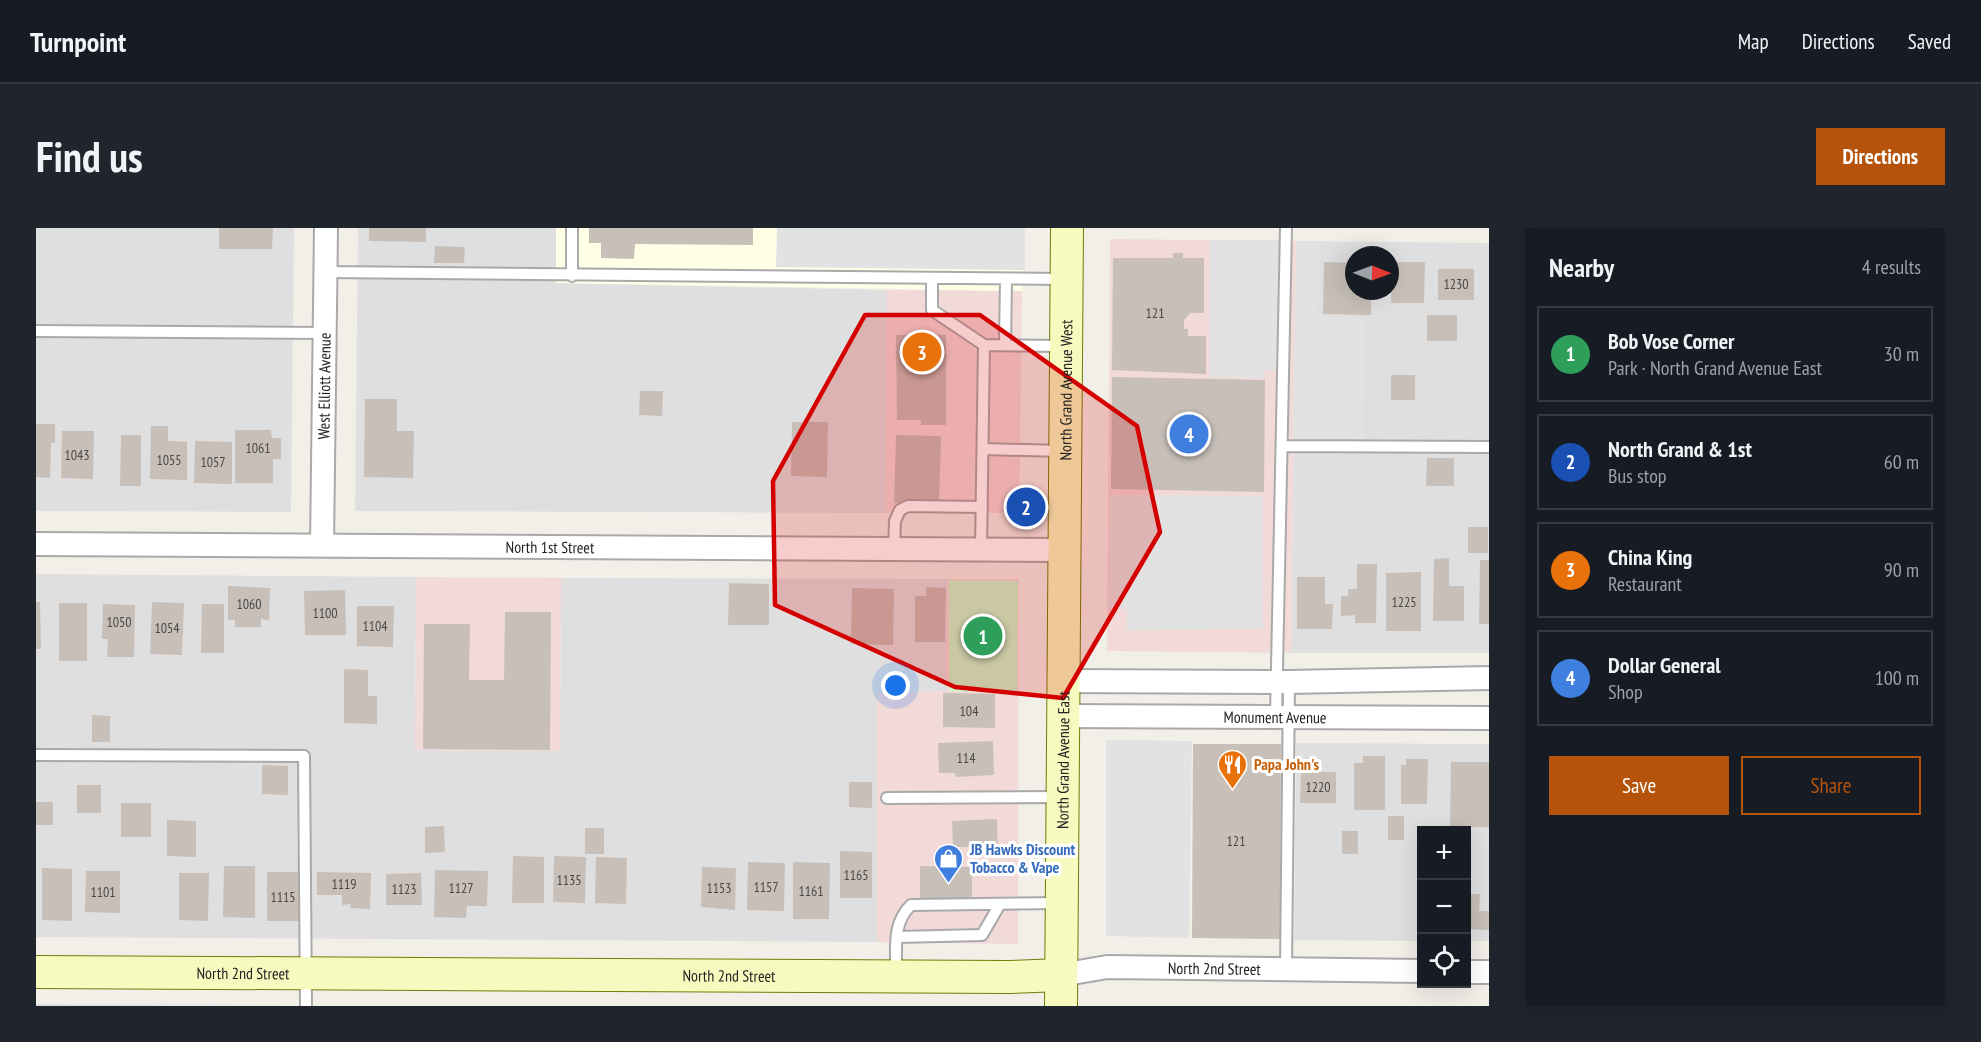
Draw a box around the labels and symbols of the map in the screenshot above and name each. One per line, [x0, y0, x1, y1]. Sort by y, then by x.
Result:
north arrow [1345, 246, 1399, 300]
house number: 1230 [1443, 275, 1469, 293]
house number: 121 [1146, 304, 1164, 322]
street label: North Grand Avenue West [1055, 319, 1076, 461]
pin: 3 [902, 330, 942, 374]
street label: West Elliott Avenue [313, 332, 335, 440]
pin: 4 [1170, 412, 1208, 456]
house number: 1061 [245, 439, 271, 457]
house number: 1043 [64, 446, 90, 464]
house number: 1055 [156, 451, 182, 469]
house number: 1057 [200, 453, 226, 471]
pin: 2 [1006, 484, 1046, 530]
street label: North 1st Street [506, 537, 595, 557]
house number: 1225 [1391, 593, 1417, 611]
house number: 1060 [236, 595, 262, 613]
house number: 1100 [312, 604, 338, 622]
house number: 1050 [106, 613, 132, 631]
pin: 1 [964, 614, 1002, 658]
house number: 1104 [362, 617, 388, 635]
house number: 1054 [154, 619, 180, 637]
your location [881, 671, 910, 700]
street label: North Grand Avenue East [1052, 690, 1073, 829]
house number: 104 [960, 702, 979, 720]
street label: Monument Avenue [1223, 707, 1327, 727]
restaurant icon: Papa John's [1217, 748, 1249, 790]
house number: 114 [957, 749, 976, 767]
place label: Papa John's [1254, 754, 1320, 774]
house number: 1220 [1305, 778, 1331, 796]
house number: 121 [1227, 832, 1245, 850]
place label: JB Hawks Discount Tobacco & Vape [969, 839, 1075, 877]
shop icon: JB Hawks Discount Tobacco & Vape [933, 842, 965, 884]
house number: 1165 [843, 866, 869, 884]
house number: 1135 [556, 871, 582, 889]
house number: 1119 [331, 875, 357, 893]
house number: 1157 [753, 878, 779, 896]
house number: 1127 [448, 879, 474, 897]
house number: 1153 [706, 879, 732, 897]
house number: 1123 [391, 880, 417, 898]
house number: 1161 [798, 882, 824, 900]
house number: 1101 [90, 883, 116, 901]
house number: 1115 [270, 888, 296, 906]
street label: North 2nd Street [1168, 958, 1261, 979]
street label: North 2nd Street [196, 963, 290, 983]
street label: North 2nd Street [682, 965, 776, 986]

